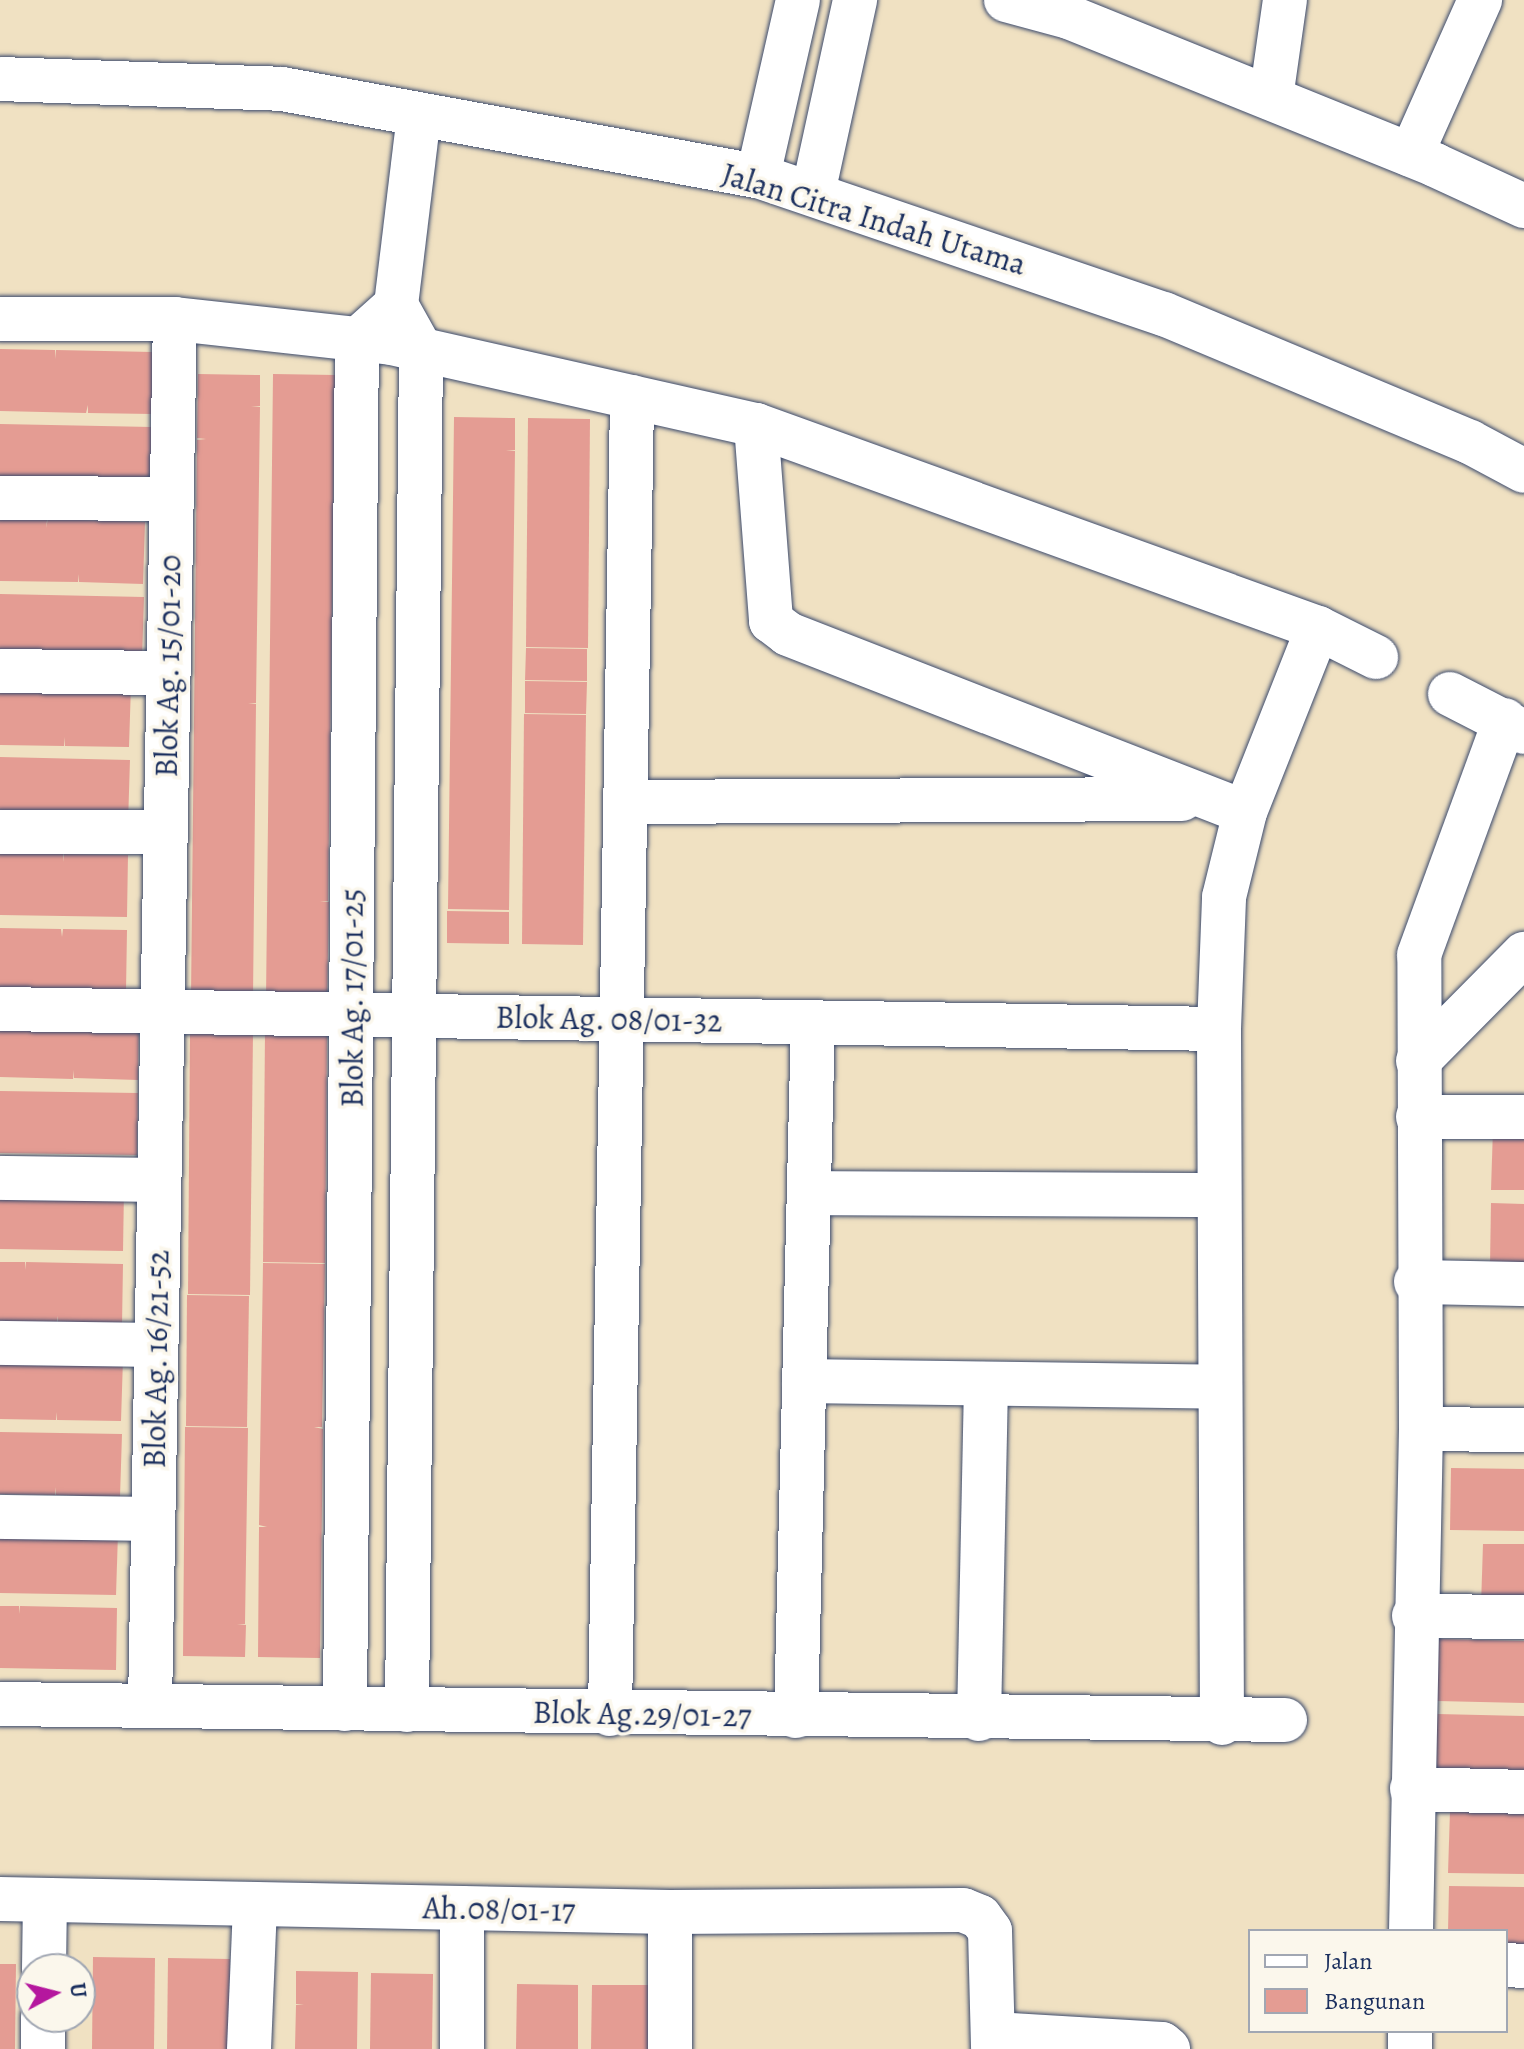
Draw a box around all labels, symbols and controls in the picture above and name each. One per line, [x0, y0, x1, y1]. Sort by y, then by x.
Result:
street label: Jalan Citra Indah Utama [717, 154, 1031, 284]
street label: Blok Ag. 15/01-20 [147, 554, 189, 778]
street label: Blok Ag. 17/01-25 [333, 888, 371, 1108]
street label: Blok Ag. 08/01-32 [495, 998, 723, 1040]
street label: Blok Ag. 16/21-52 [135, 1249, 177, 1469]
street label: Blok Ag.29/01-27 [532, 1693, 752, 1735]
street label: Ah.08/01-17 [422, 1888, 576, 1930]
legend [1248, 1929, 1508, 2033]
text: Jalan [1324, 1945, 1373, 1977]
north arrow [16, 1953, 96, 2033]
text: U [62, 1981, 94, 1999]
text: Bangunan [1324, 1985, 1425, 2017]

